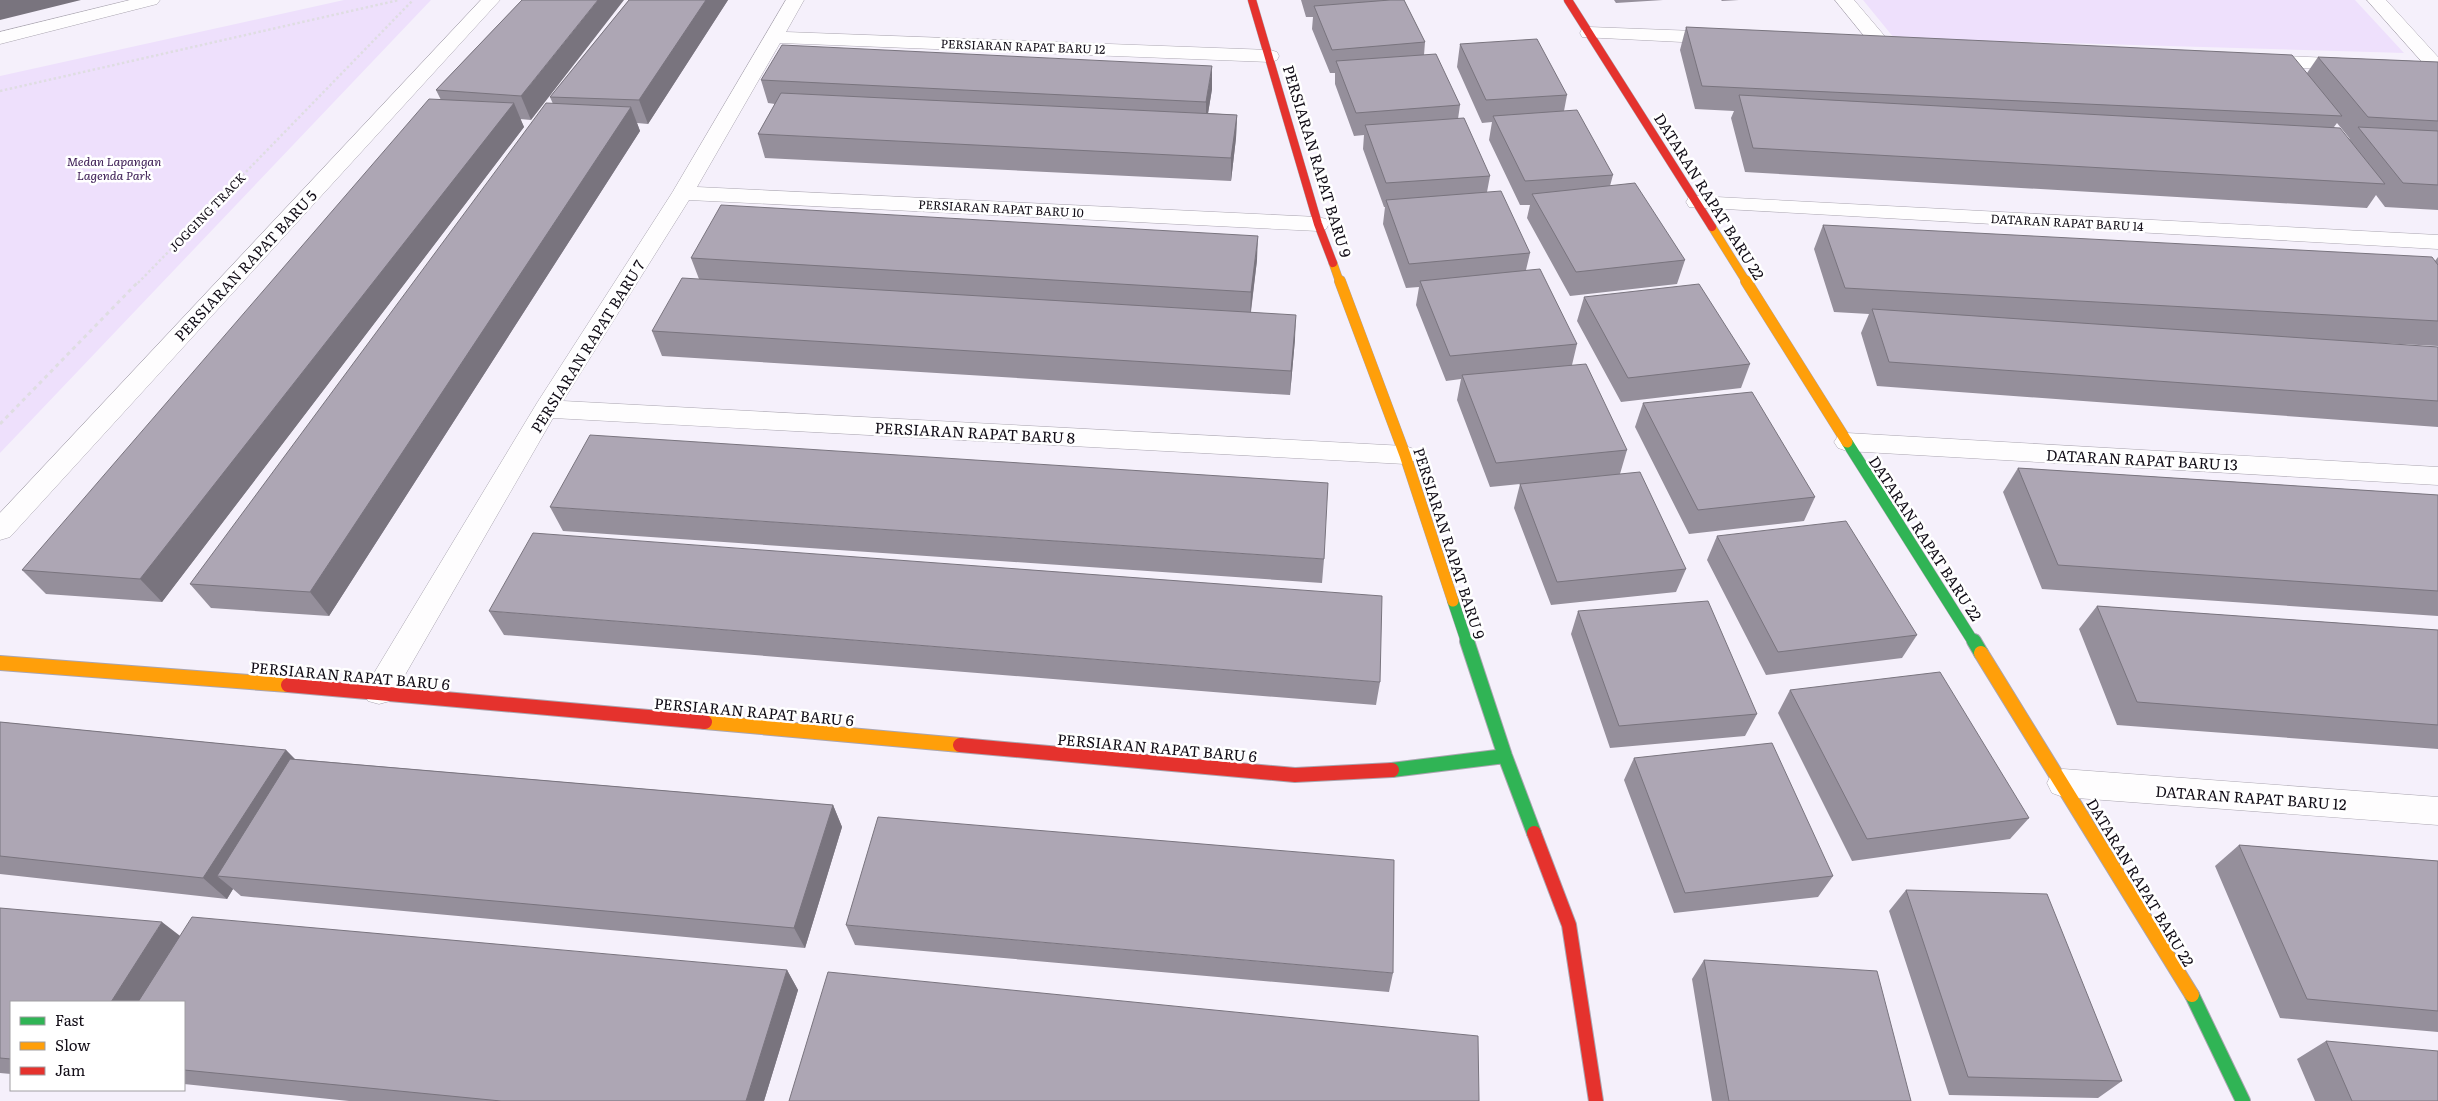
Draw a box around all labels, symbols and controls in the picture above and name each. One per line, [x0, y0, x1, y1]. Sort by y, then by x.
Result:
street label: PERSIARAN RAPAT BARU 12 [940, 34, 1106, 58]
street label: PERSIARAN RAPAT BARU 9 [1278, 62, 1358, 260]
street label: DATARAN RAPAT BARU 22 [1649, 108, 1771, 284]
park label: Medan Lapangan Lagenda Park [67, 152, 161, 184]
street label: JOGGING TRACK [165, 168, 249, 256]
street label: PERSIARAN RAPAT BARU 5 [168, 184, 322, 346]
street label: PERSIARAN RAPAT BARU 10 [918, 195, 1084, 221]
street label: DATARAN RAPAT BARU 14 [1990, 209, 2144, 235]
street label: PERSIARAN RAPAT BARU 7 [524, 255, 650, 437]
street label: PERSIARAN RAPAT BARU 8 [874, 415, 1076, 449]
street label: DATARAN RAPAT BARU 13 [2046, 442, 2238, 476]
street label: PERSIARAN RAPAT BARU 9 [1408, 444, 1492, 642]
street label: DATARAN RAPAT BARU 22 [1864, 451, 1988, 625]
street label: PERSIARAN RAPAT BARU 6 [249, 655, 451, 695]
street label: PERSIARAN RAPAT BARU 6 [653, 691, 855, 731]
street label: PERSIARAN RAPAT BARU 6 [1056, 727, 1258, 767]
street label: DATARAN RAPAT BARU 12 [2155, 779, 2348, 815]
street label: DATARAN RAPAT BARU 22 [2081, 793, 2201, 971]
legend [10, 1001, 185, 1091]
text: Fast [55, 1008, 84, 1031]
text: Slow [55, 1033, 90, 1056]
text: Jam [55, 1058, 86, 1081]

